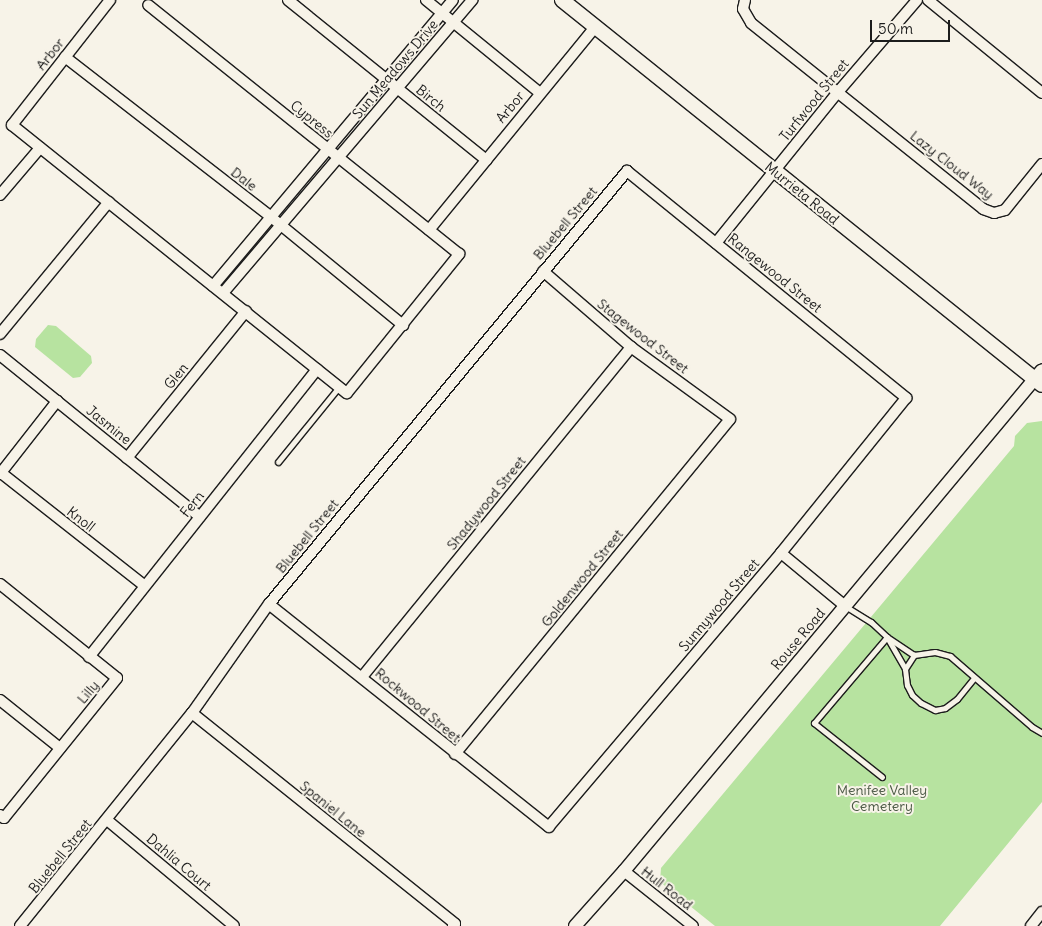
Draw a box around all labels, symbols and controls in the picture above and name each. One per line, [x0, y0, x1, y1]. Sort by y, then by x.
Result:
scale bar [872, 10, 952, 42]
street label: Sun Meadows Drive [349, 16, 441, 122]
text: 50 m [878, 19, 913, 38]
street label: Arbor [32, 35, 68, 73]
street label: Turfwood Street [776, 56, 852, 144]
street label: Birch [413, 81, 449, 115]
street label: Arbor [492, 88, 528, 126]
street label: Cypress [287, 97, 337, 141]
street label: Lazy Cloud Way [907, 127, 997, 203]
street label: Murrieta Road [762, 158, 842, 228]
street label: Dale [228, 164, 260, 194]
street label: Bluebell Street [530, 183, 600, 263]
street label: Rangewood Street [725, 230, 825, 316]
street label: Stagewood Street [594, 295, 692, 377]
street label: Glen [160, 359, 192, 393]
street label: Jasmine [83, 402, 135, 448]
street label: Shadywood Street [443, 453, 529, 553]
street label: Fern [177, 488, 207, 520]
street label: Bluebell Street [272, 496, 342, 576]
street label: Knoll [64, 503, 98, 535]
street label: Goldenwood Street [538, 526, 626, 630]
street label: Sunnywood Street [675, 555, 763, 655]
street label: Rouse Road [767, 605, 829, 673]
street label: Rockwood Street [372, 664, 464, 746]
street label: Lilly [74, 677, 102, 707]
street label: Spaniel Lane [297, 777, 369, 841]
park label: Menifee Valley Cemetery [837, 782, 927, 814]
street label: Bluebell Street [25, 816, 95, 896]
street label: Dahlia Court [143, 830, 215, 894]
street label: Hull Road [638, 863, 696, 913]

